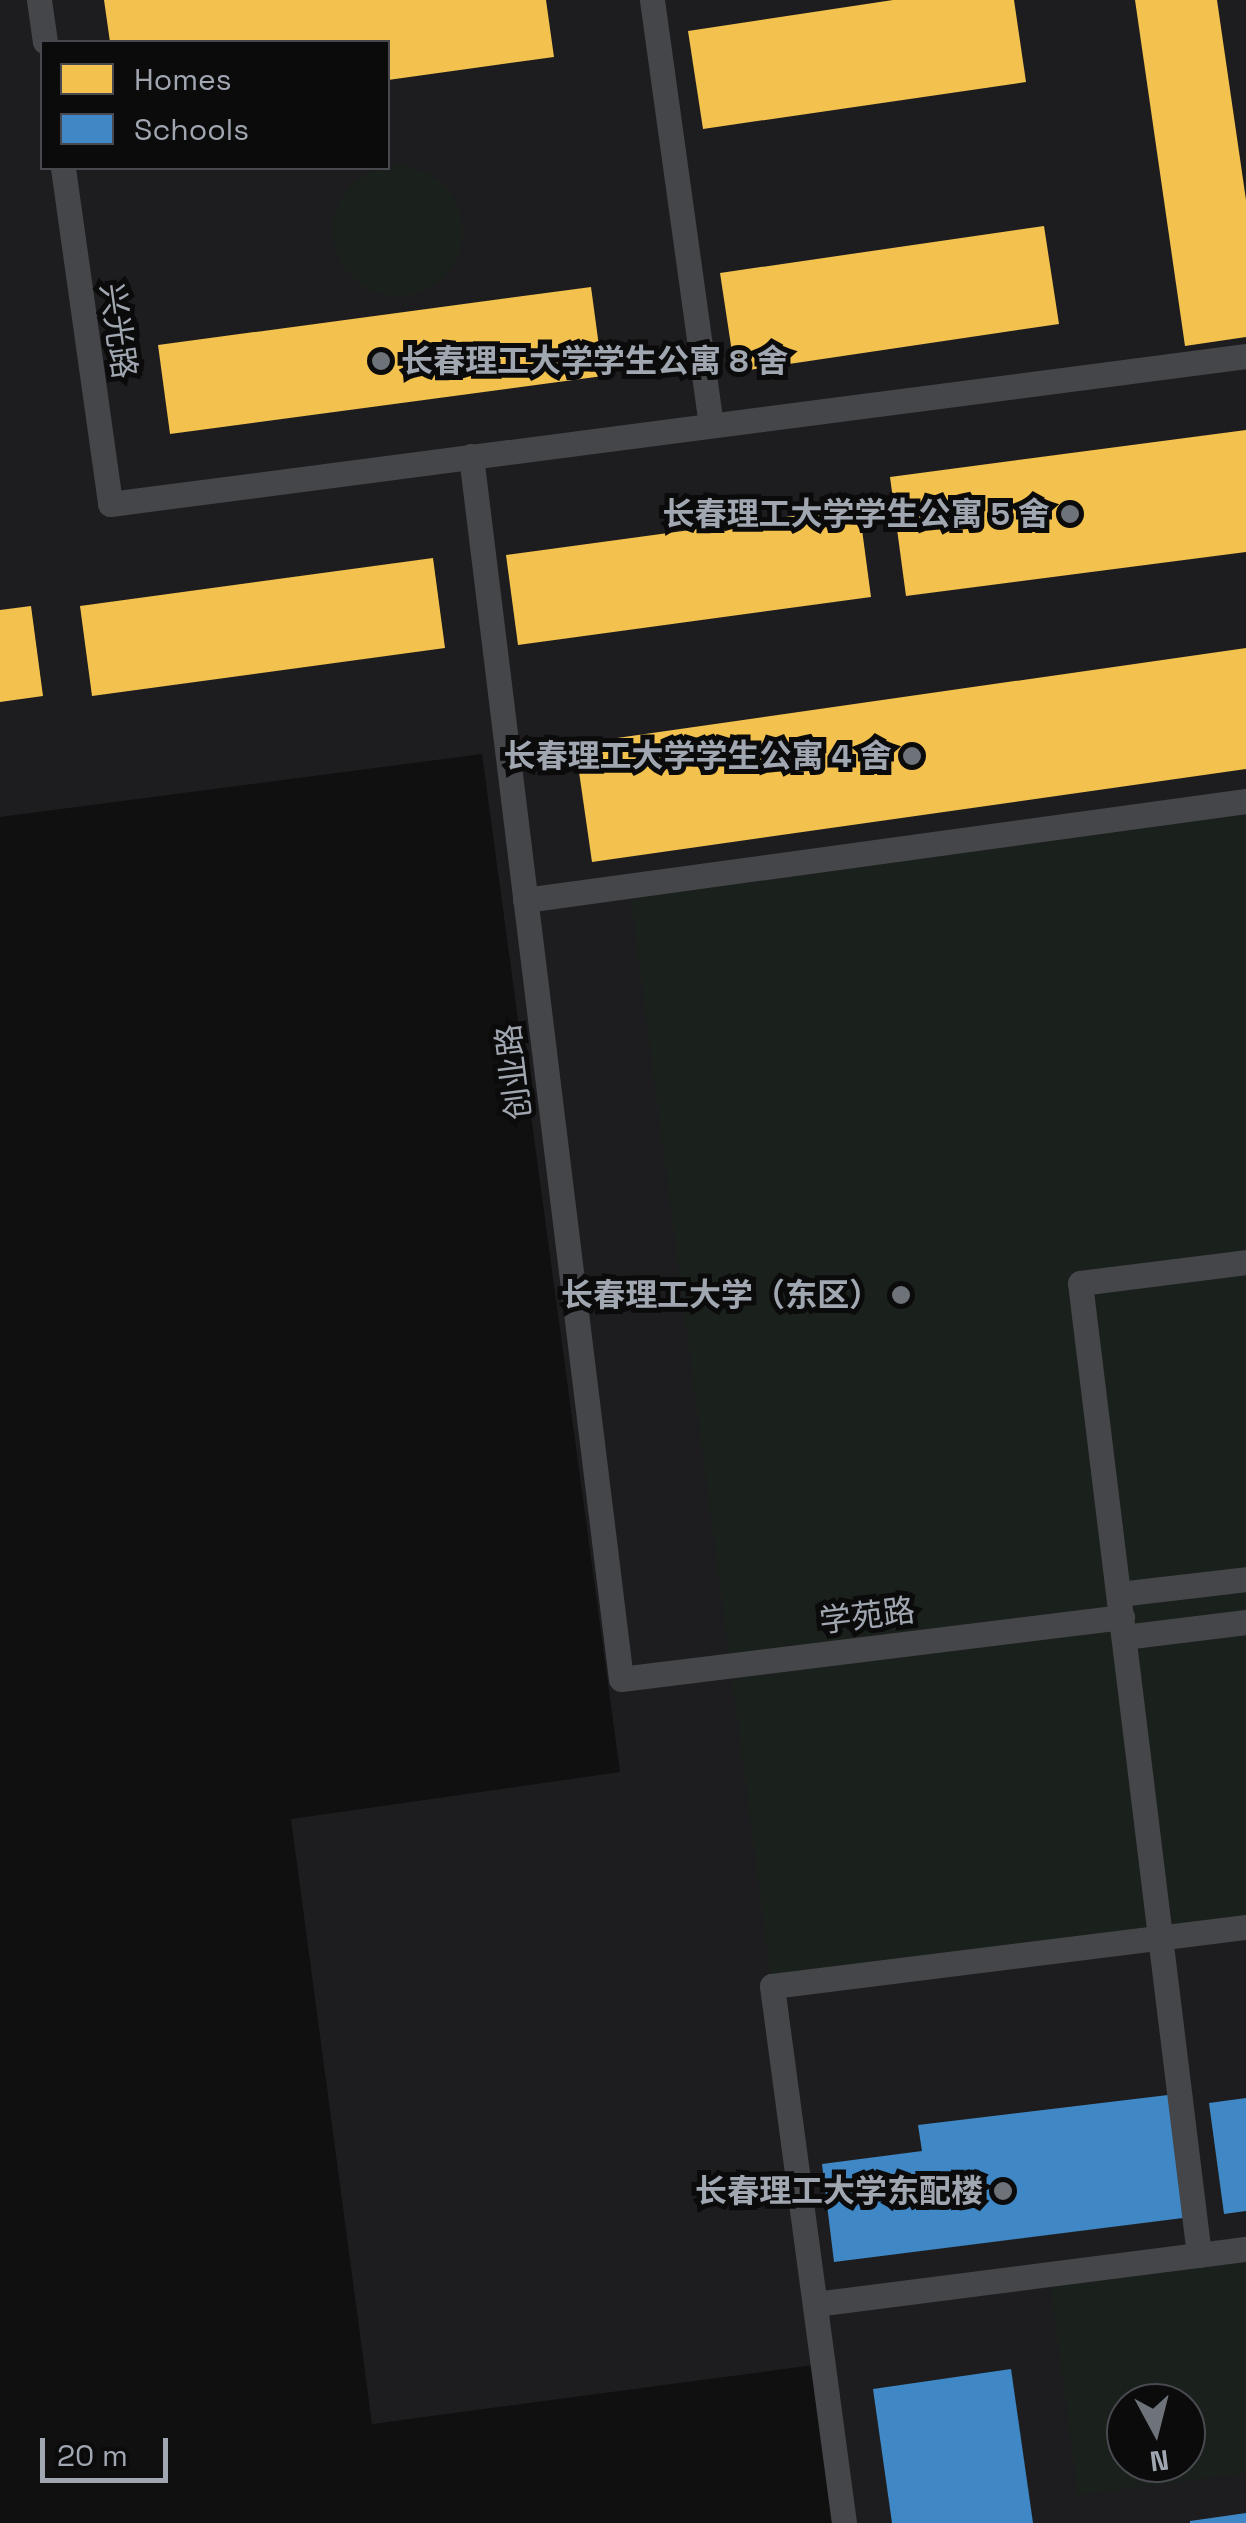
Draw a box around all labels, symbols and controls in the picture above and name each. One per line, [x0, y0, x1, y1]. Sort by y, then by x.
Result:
legend [40, 40, 390, 170]
text: Homes [134, 60, 232, 99]
text: Schools [134, 110, 249, 149]
street label: 兴光路 [92, 281, 144, 381]
place label: 长春理工大学学生公寓 8 舍 [401, 342, 788, 380]
marker: 长春理工大学学生公寓 8 舍 [370, 350, 392, 372]
place label: 长春理工大学学生公寓 5 舍 [663, 495, 1050, 533]
marker: 长春理工大学学生公寓 5 舍 [1059, 503, 1081, 525]
place label: 长春理工大学学生公寓 4 舍 [503, 737, 892, 775]
marker: 长春理工大学学生公寓 4 舍 [901, 745, 923, 767]
street label: 创业路 [489, 1022, 539, 1122]
place label: 长春理工大学（东区） [561, 1276, 881, 1314]
marker: 长春理工大学（东区） [890, 1284, 912, 1306]
street label: 学苑路 [817, 1591, 917, 1641]
place label: 长春理工大学东配楼 [695, 2172, 983, 2210]
marker: 长春理工大学东配楼 [992, 2180, 1014, 2202]
north arrow [1106, 2383, 1206, 2483]
scale bar [45, 2418, 172, 2480]
text: 20 m [57, 2436, 128, 2475]
text: N [1148, 2442, 1171, 2480]

